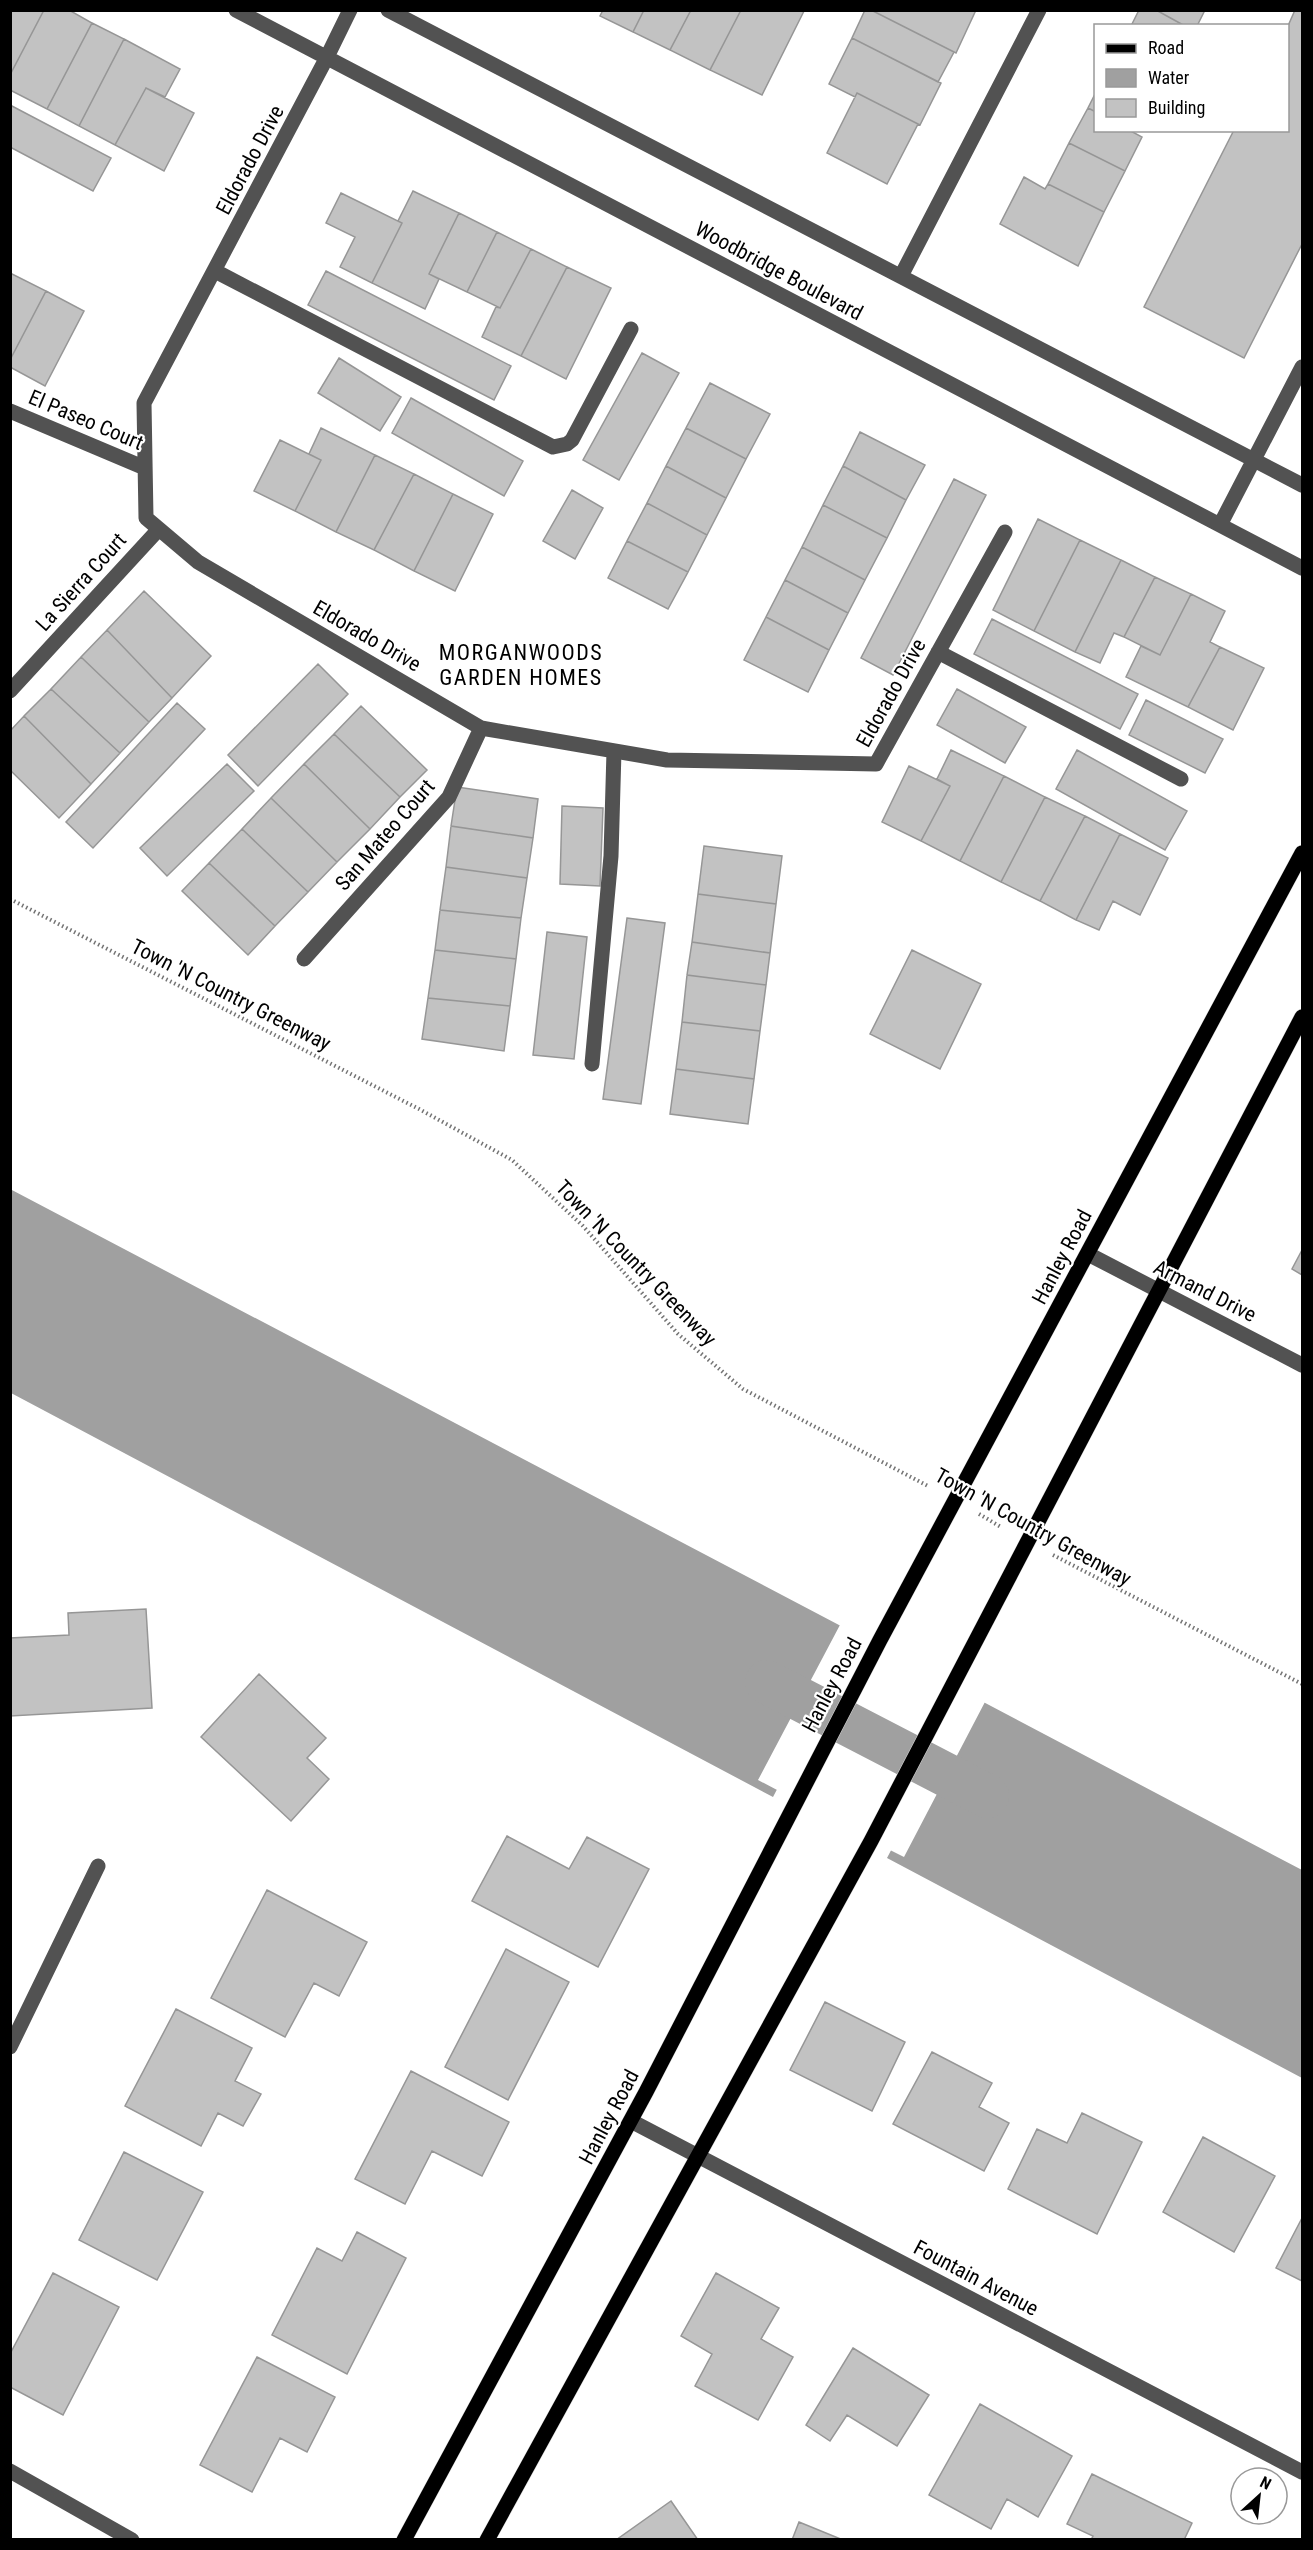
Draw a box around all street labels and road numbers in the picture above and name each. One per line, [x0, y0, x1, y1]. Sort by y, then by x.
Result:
street label: Eldorado Drive [211, 101, 289, 219]
street label: Woodbridge Boulevard [691, 217, 867, 325]
street label: El Paseo Court [25, 385, 147, 455]
street label: La Sierra Court [31, 528, 131, 636]
street label: Eldorado Drive [309, 596, 425, 676]
street label: Eldorado Drive [851, 635, 931, 751]
street label: San Mateo Court [330, 775, 440, 895]
street label: Town 'N Country Greenway [127, 934, 335, 1056]
street label: Town 'N Country Greenway [551, 1175, 721, 1351]
street label: Hanley Road [1027, 1206, 1097, 1308]
street label: Armand Drive [1150, 1255, 1260, 1327]
street label: Town 'N Country Greenway [931, 1463, 1135, 1591]
street label: Hanley Road [797, 1634, 867, 1736]
street label: Hanley Road [574, 2066, 644, 2168]
street label: Fountain Avenue [910, 2235, 1042, 2321]

